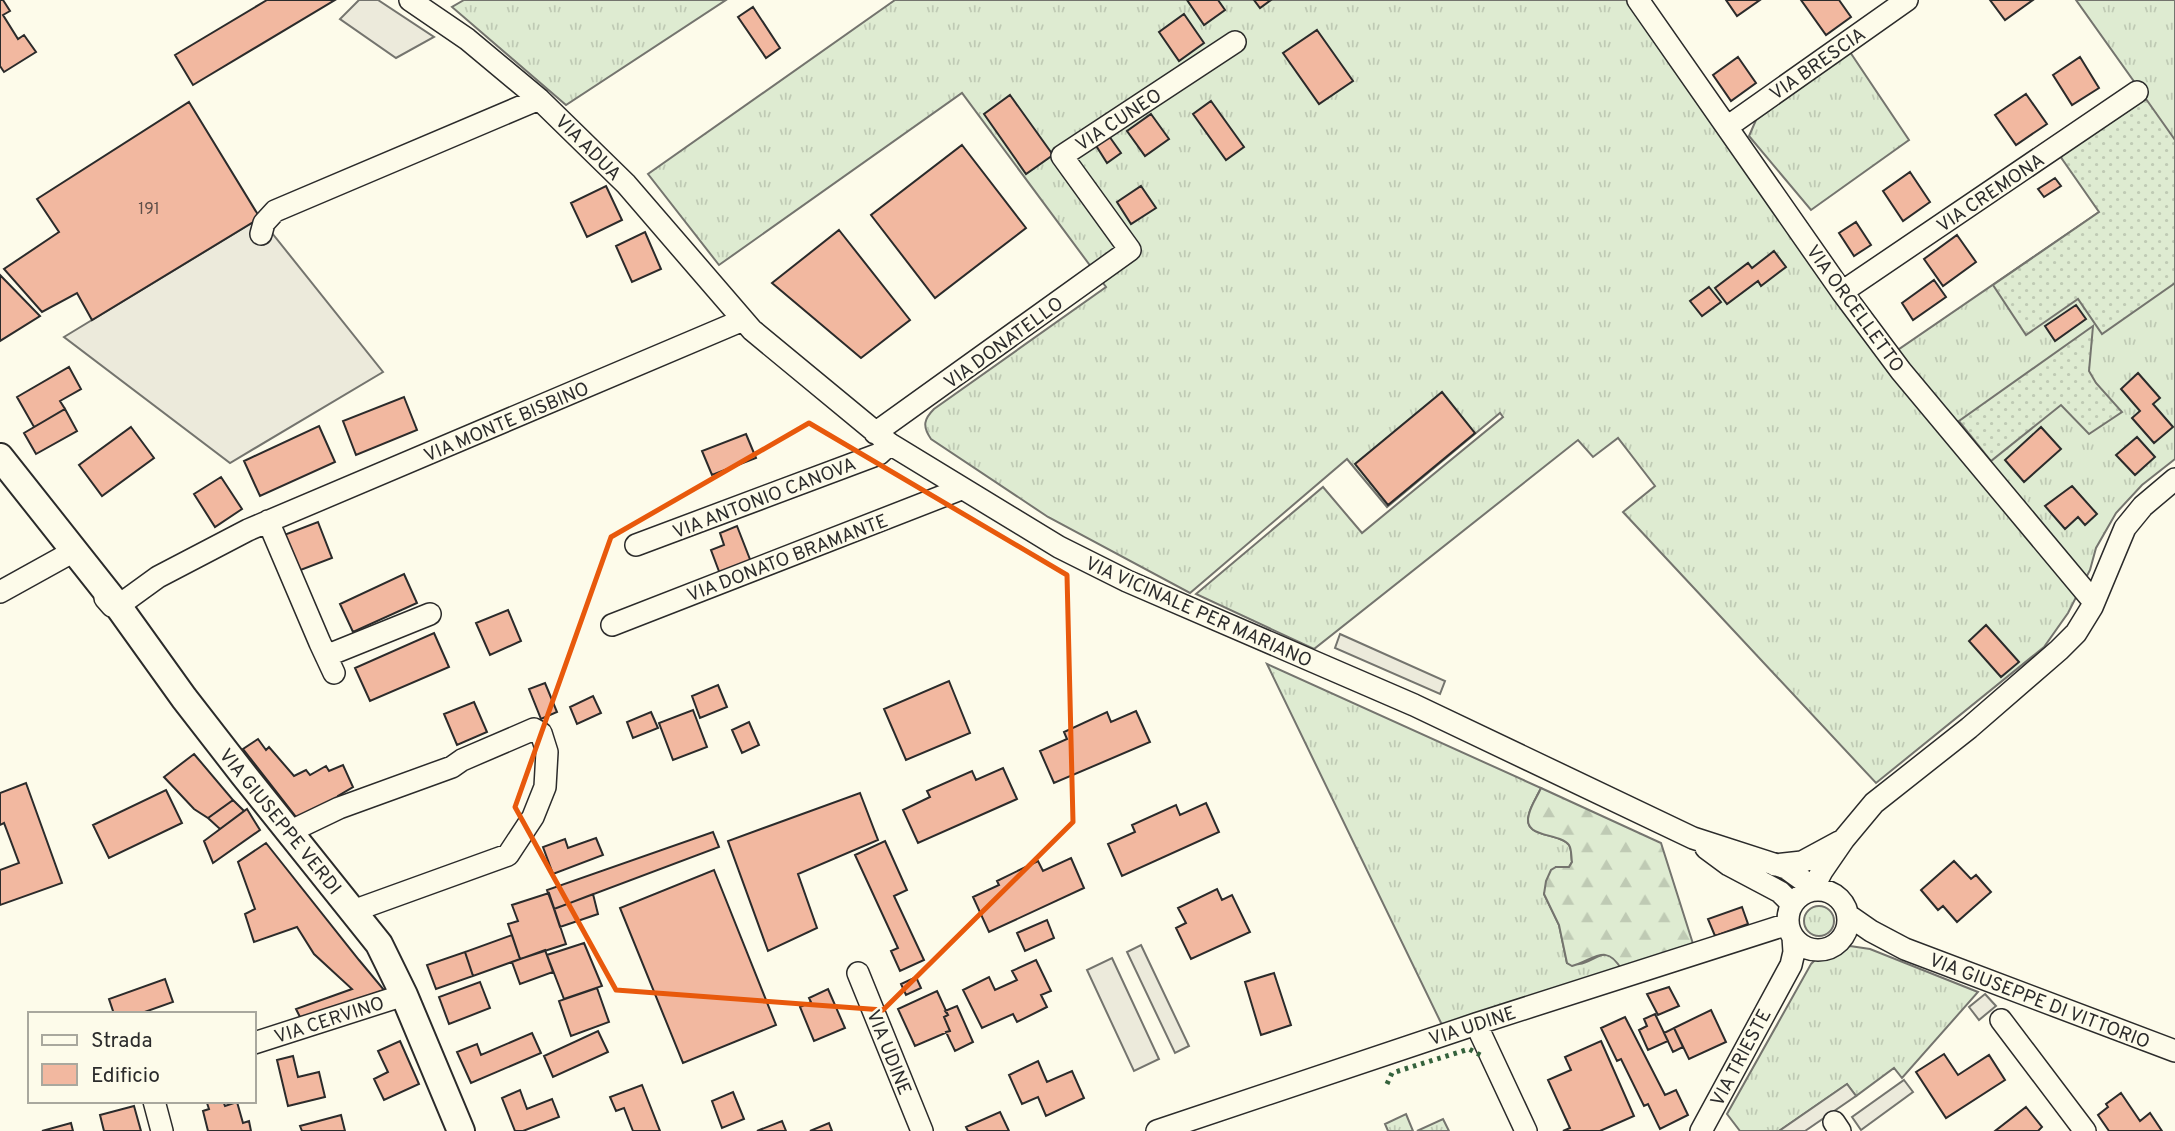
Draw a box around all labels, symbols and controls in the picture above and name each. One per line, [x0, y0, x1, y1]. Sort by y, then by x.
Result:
street label: VIA BRESCIA [1766, 23, 1871, 106]
street label: VIA CUNEO [1072, 84, 1167, 157]
street label: VIA ADUA [549, 110, 626, 187]
street label: VIA CREMONA [1933, 149, 2050, 239]
house number: 191 [138, 200, 160, 220]
street label: VIA ORCELLETTO [1800, 241, 1909, 378]
street label: VIA DONATELLO [940, 292, 1069, 395]
street label: VIA MONTE BISBINO [421, 377, 593, 469]
street label: VIA ANTONIO CANOVA [670, 453, 860, 545]
street label: VIA DONATO BRAMANTE [684, 509, 892, 608]
street label: VIA VICINALE PER MARIANO [1081, 552, 1315, 674]
street label: VIA GIUSEPPE VERDI [213, 744, 346, 900]
street label: VIA GIUSEPPE DI VITTORIO [1925, 949, 2153, 1055]
street label: VIA CERVINO [272, 992, 388, 1050]
street label: VIA UDINE [1426, 1002, 1519, 1052]
street label: VIA TRIESTE [1706, 1005, 1777, 1111]
street label: VIA UDINE [860, 1007, 916, 1099]
legend [28, 1012, 256, 1103]
text: Strada [91, 1028, 152, 1055]
text: Edificio [91, 1063, 160, 1090]

